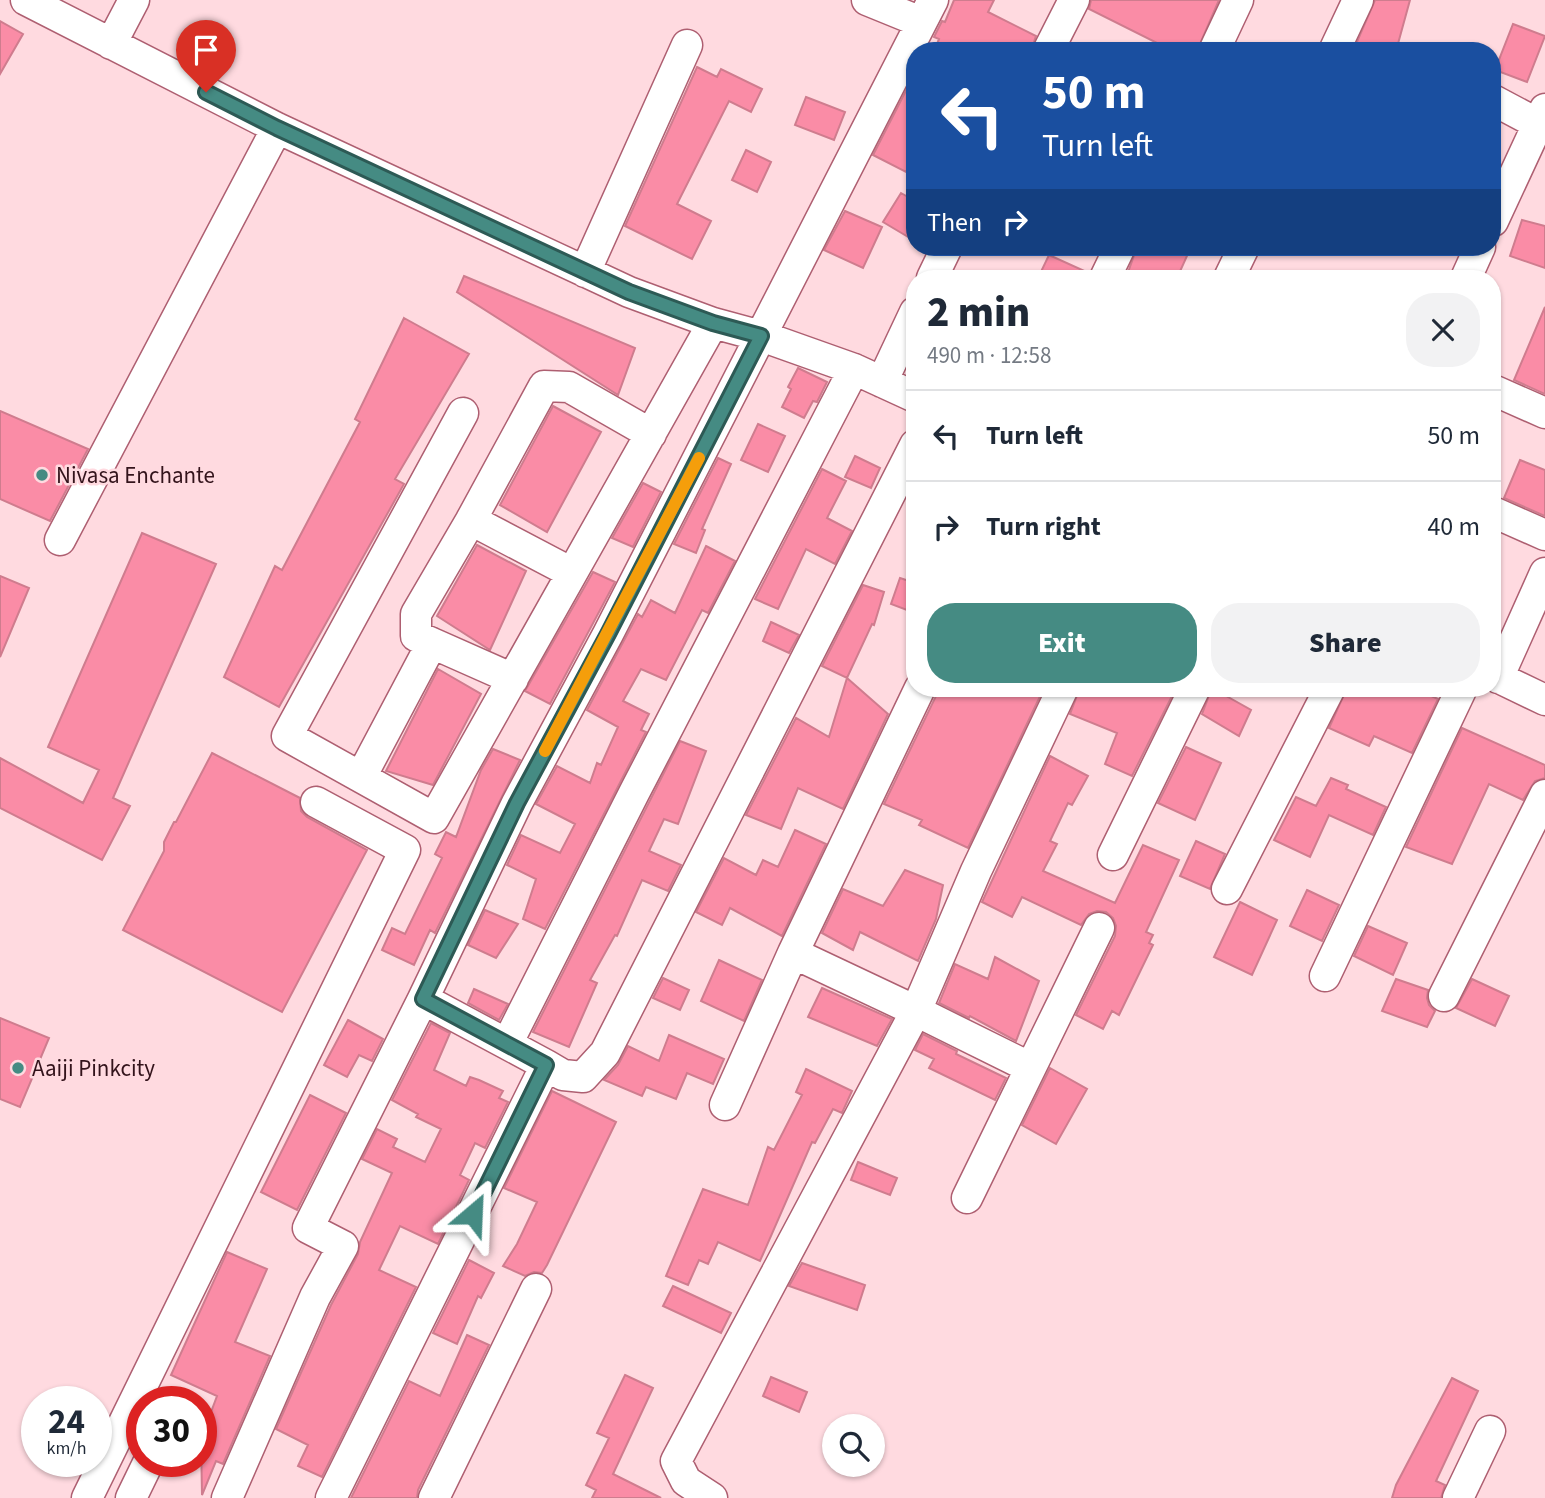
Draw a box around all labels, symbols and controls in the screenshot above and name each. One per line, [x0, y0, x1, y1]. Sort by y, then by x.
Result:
pin [176, 20, 236, 92]
icon: arrive [187, 31, 225, 69]
text: 50 m [1042, 58, 1146, 128]
icon: left [927, 70, 1018, 161]
text: Turn left [1042, 123, 1153, 169]
icon: right [996, 203, 1034, 241]
text: Then [927, 204, 982, 241]
text: 2 min [927, 283, 1030, 343]
button: close [1406, 293, 1480, 367]
text: 490 m · 12:58 [927, 339, 1051, 372]
icon: left [927, 417, 965, 455]
text: Turn left [986, 417, 1083, 454]
text: 50 m [1427, 417, 1480, 454]
place label: Nivasa Enchante [56, 459, 215, 492]
marker: Nivasa Enchante [34, 467, 50, 483]
icon: right [927, 508, 965, 546]
text: Turn right [986, 508, 1101, 545]
text: 40 m [1427, 508, 1480, 545]
button: Exit [927, 603, 1197, 683]
button: Share [1211, 603, 1480, 683]
place label: Aaiji Pinkcity [32, 1052, 155, 1085]
marker: Aaiji Pinkcity [10, 1060, 26, 1076]
position arrow [436, 1177, 510, 1251]
speed limit sign: 30 [126, 1386, 217, 1477]
text: 24 [48, 1397, 85, 1447]
map controls [822, 1414, 885, 1477]
button: search [822, 1414, 885, 1477]
text: km/h [47, 1436, 86, 1461]

